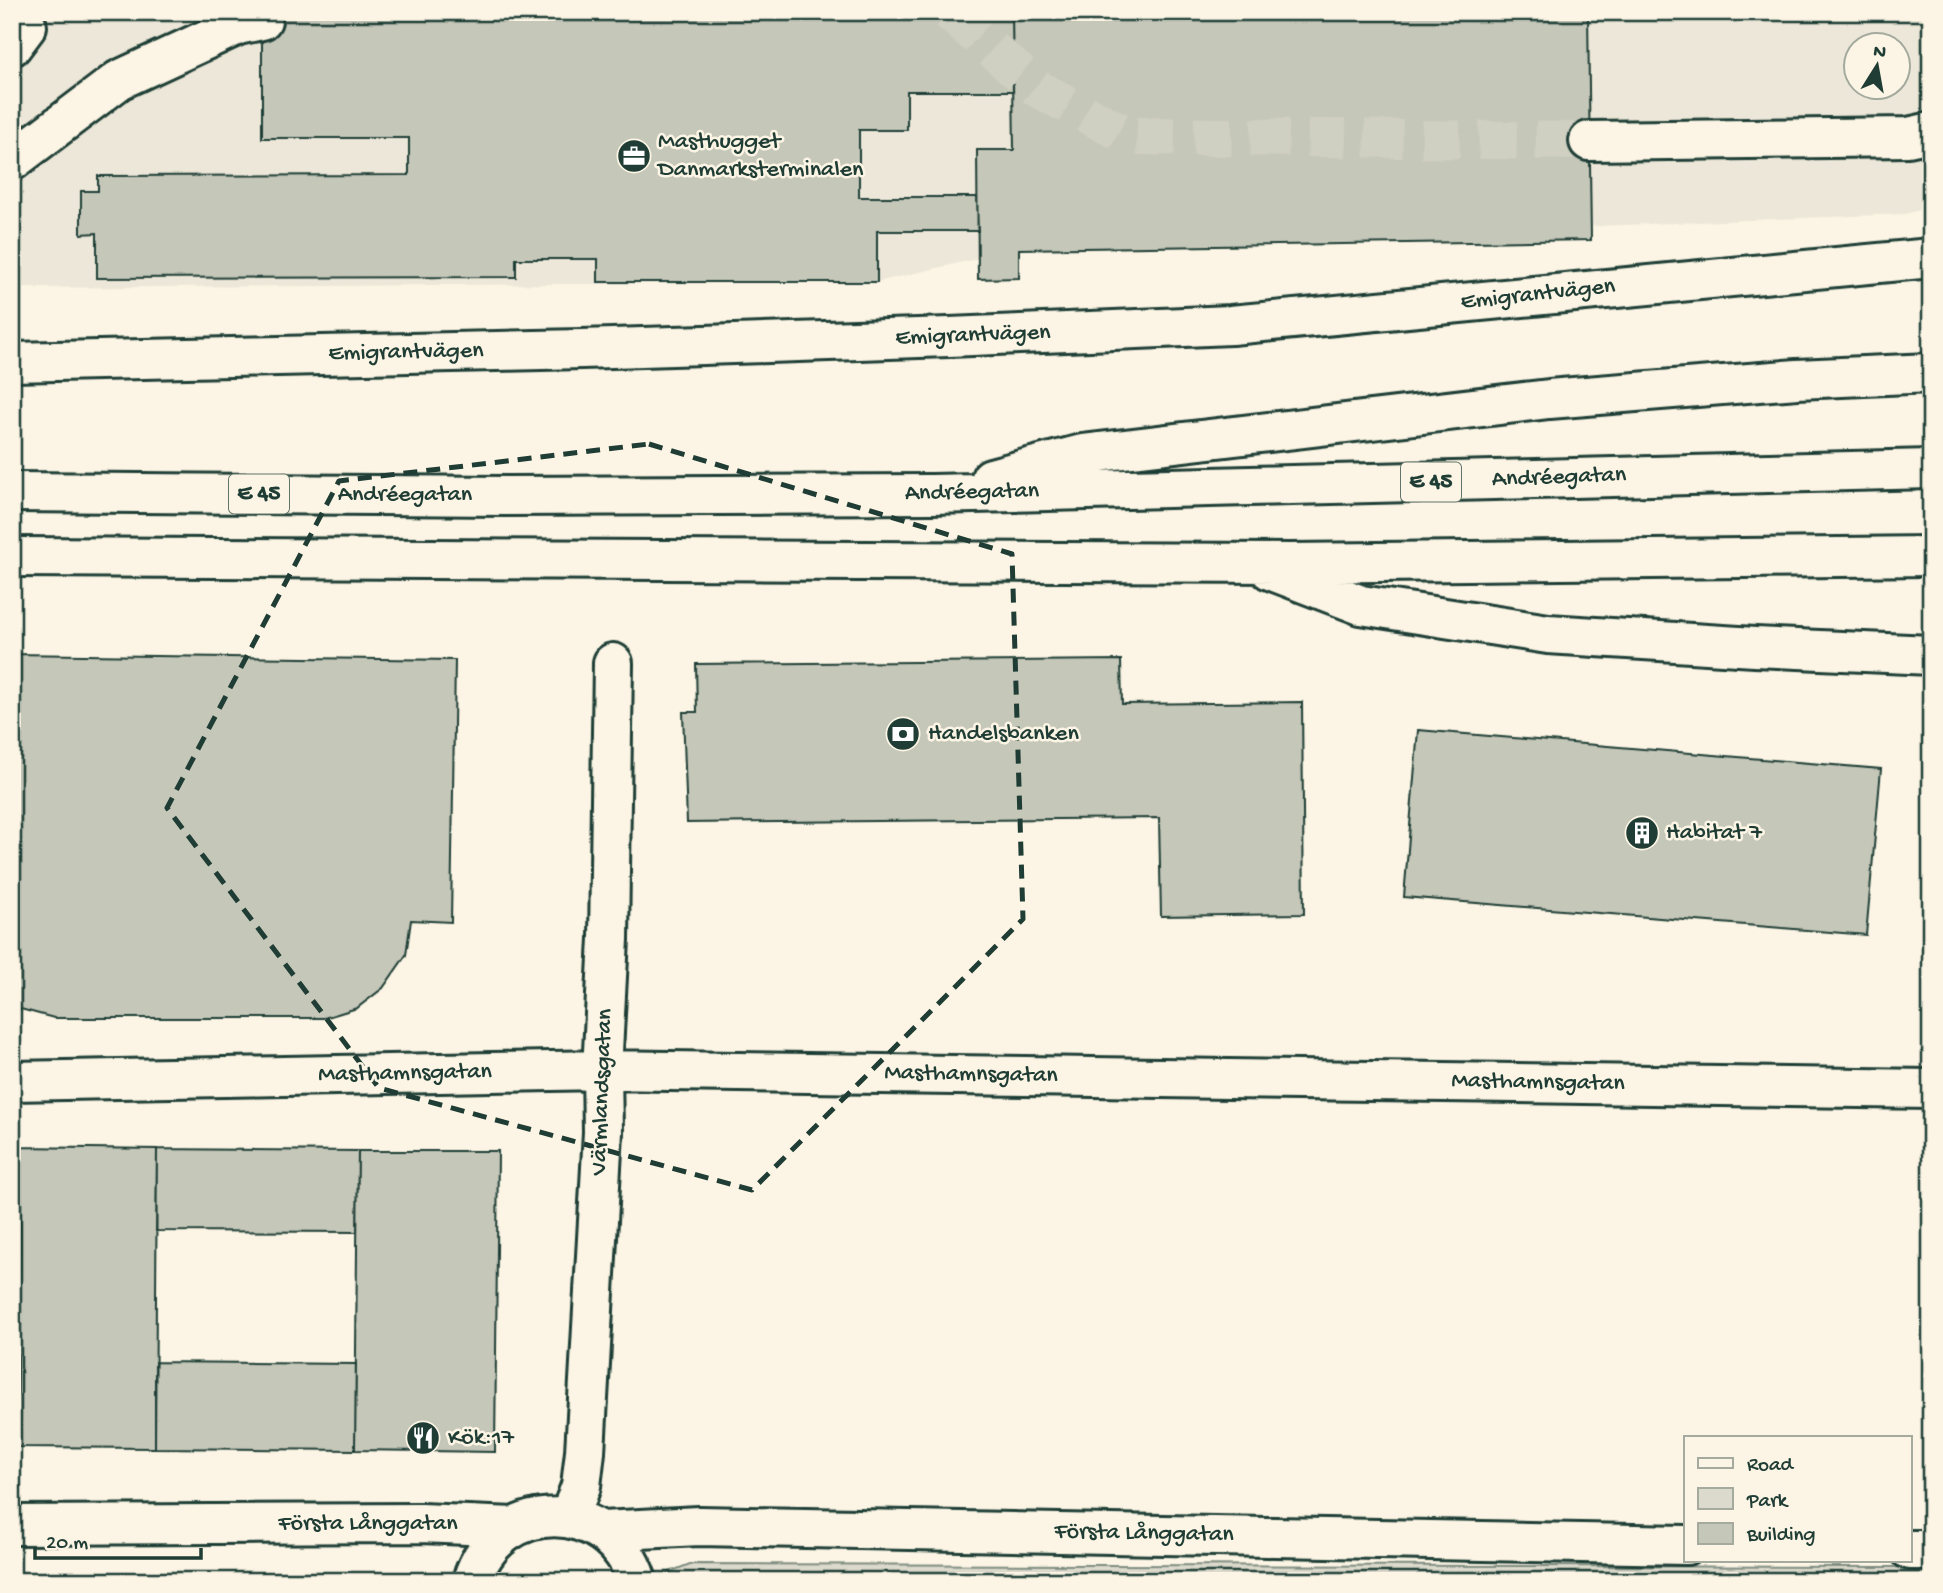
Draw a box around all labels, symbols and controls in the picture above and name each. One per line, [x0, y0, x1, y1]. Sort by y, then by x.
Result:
north arrow [1842, 32, 1912, 102]
text: N [1871, 40, 1888, 65]
place label: Masthugget Danmarksterminalen [656, 128, 864, 185]
office icon: Masthugget Danmarksterminalen [615, 137, 653, 175]
street label: Emigrantvägen [1459, 272, 1617, 318]
street label: Emigrantvägen [895, 319, 1052, 353]
street label: Emigrantvägen [328, 337, 484, 369]
street label: Andréegatan [1491, 461, 1627, 495]
road number: E 45 [1401, 462, 1461, 502]
road number: E 45 [229, 474, 289, 514]
street label: Andréegatan [905, 477, 1040, 509]
street label: Andréegatan [338, 481, 473, 510]
bank icon: Handelsbanken [884, 715, 922, 753]
place label: Handelsbanken [928, 720, 1079, 749]
building icon: Habitat 7 [1623, 814, 1661, 852]
place label: Habitat 7 [1666, 819, 1762, 848]
street label: Värmlandsgatan [586, 1008, 620, 1177]
street label: Masthamnsgatan [318, 1058, 493, 1090]
street label: Masthamnsgatan [884, 1059, 1059, 1091]
street label: Masthamnsgatan [1451, 1067, 1626, 1099]
restaurant icon: Kök:17 [404, 1419, 442, 1457]
place label: Kök:17 [448, 1424, 515, 1453]
legend [1684, 1436, 1912, 1562]
text: Road [1747, 1454, 1795, 1479]
text: Park [1746, 1490, 1790, 1515]
street label: Första Långgatan [277, 1510, 458, 1539]
scale bar [35, 1516, 201, 1560]
street label: Första Långgatan [1053, 1518, 1235, 1550]
text: Building [1746, 1524, 1816, 1549]
text: 20 m [46, 1532, 88, 1557]

